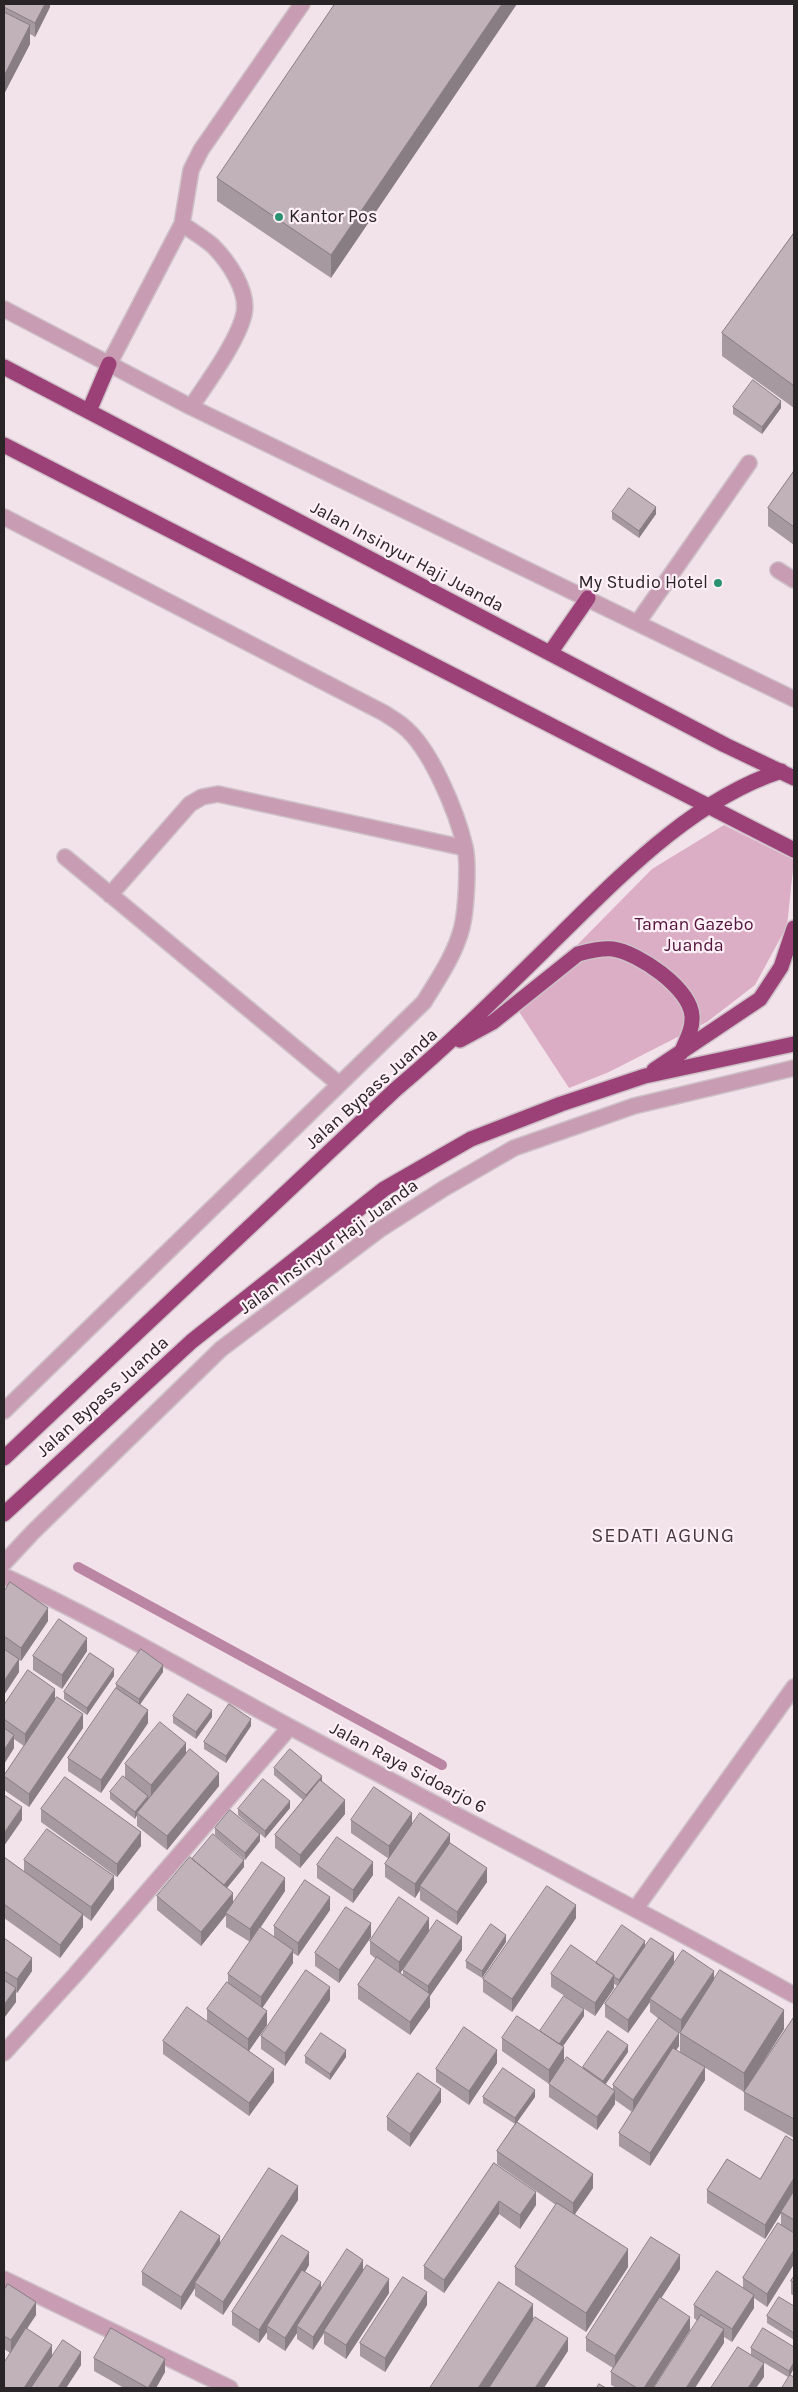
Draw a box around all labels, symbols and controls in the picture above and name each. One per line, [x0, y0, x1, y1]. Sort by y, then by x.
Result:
place label: Kantor Pos [289, 206, 377, 228]
marker: Kantor Pos [273, 211, 285, 223]
street label: Jalan Insinyur Haji Juanda [307, 497, 507, 617]
place label: My Studio Hotel [578, 572, 708, 594]
marker: My Studio Hotel [712, 577, 724, 589]
park label: Taman Gazebo Juanda [634, 914, 754, 956]
street label: Jalan Bypass Juanda [302, 1024, 442, 1154]
street label: Jalan Insinyur Haji Juanda [235, 1175, 423, 1319]
street label: Jalan Bypass Juanda [33, 1332, 173, 1462]
district label: SEDATI AGUNG [590, 1524, 736, 1548]
street label: Jalan Raya Sidoarjo 6 [326, 1718, 490, 1818]

